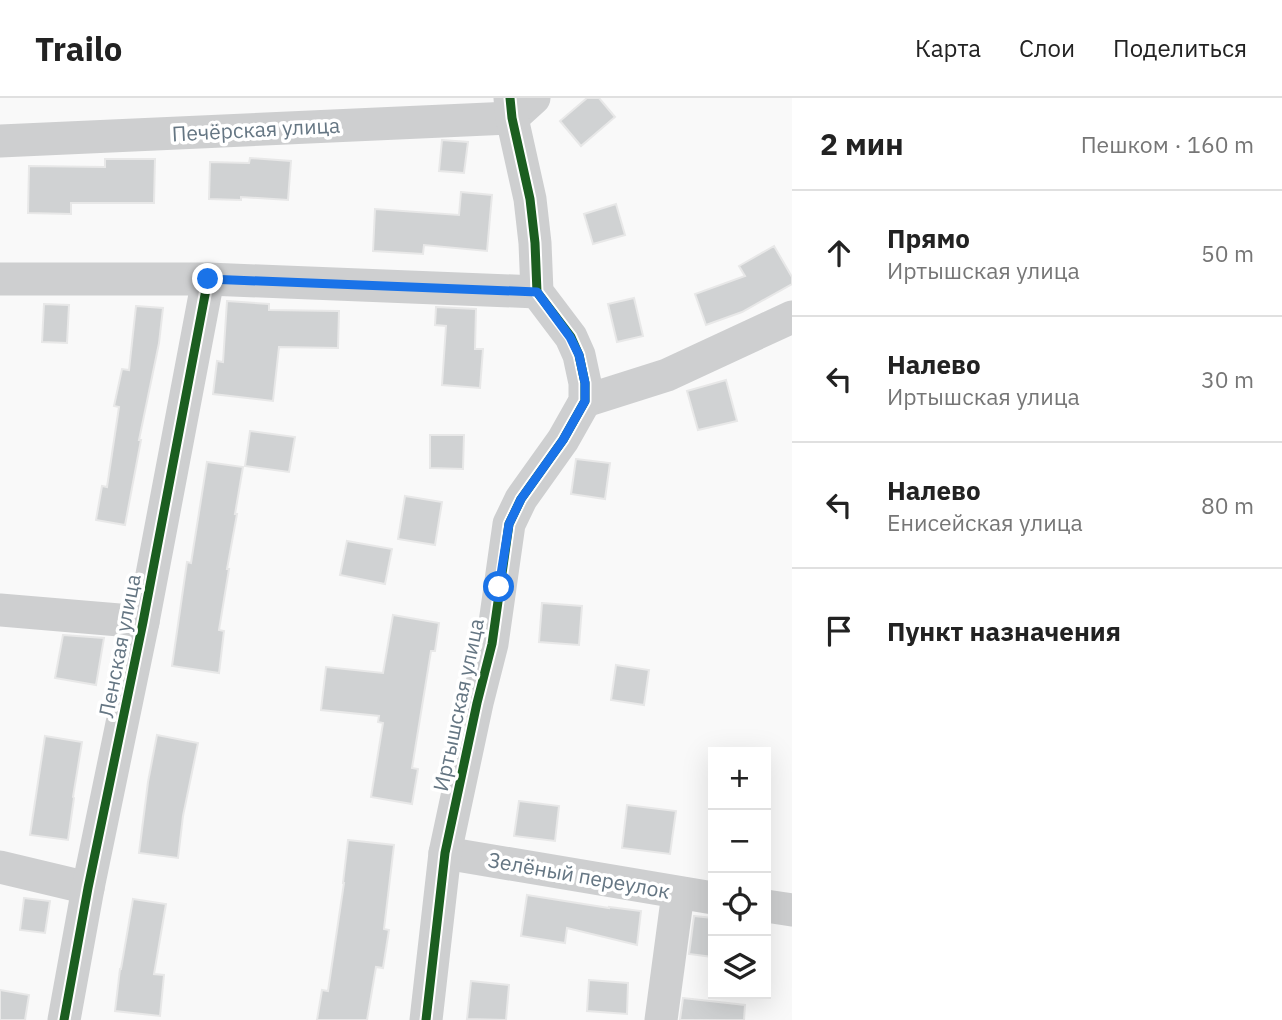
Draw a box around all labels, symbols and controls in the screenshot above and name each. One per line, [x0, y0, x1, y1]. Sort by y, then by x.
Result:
text: Trailo [35, 27, 122, 70]
text: Карта [915, 32, 981, 64]
text: Слои [1019, 32, 1075, 64]
text: Поделиться [1113, 32, 1247, 64]
street label: Печёрская улица [171, 111, 341, 147]
text: 2 мин [820, 124, 904, 163]
text: Пешком · 160 m [1081, 129, 1254, 159]
text: Прямо [887, 221, 970, 255]
icon: ahead [820, 234, 858, 272]
text: 50 m [1201, 238, 1254, 268]
text: Иртышская улица [887, 255, 1080, 285]
route end [192, 263, 223, 294]
text: Налево [887, 347, 981, 381]
icon: left [820, 360, 858, 398]
text: 30 m [1201, 364, 1254, 394]
text: Иртышская улица [887, 381, 1080, 411]
text: Налево [887, 473, 981, 507]
icon: left [820, 486, 858, 524]
text: 80 m [1201, 490, 1254, 520]
text: Енисейская улица [887, 507, 1083, 537]
route start [483, 571, 514, 602]
street label: Ленская улица [91, 572, 147, 720]
icon: arrive [820, 612, 858, 650]
text: Пункт назначения [887, 614, 1121, 648]
street label: Иртышская улица [426, 616, 490, 794]
map controls [708, 747, 771, 999]
button: + [708, 747, 771, 810]
button: − [708, 810, 771, 873]
street label: Зелёный переулок [486, 845, 673, 905]
button: locate [708, 873, 771, 936]
button: layers [708, 936, 771, 999]

